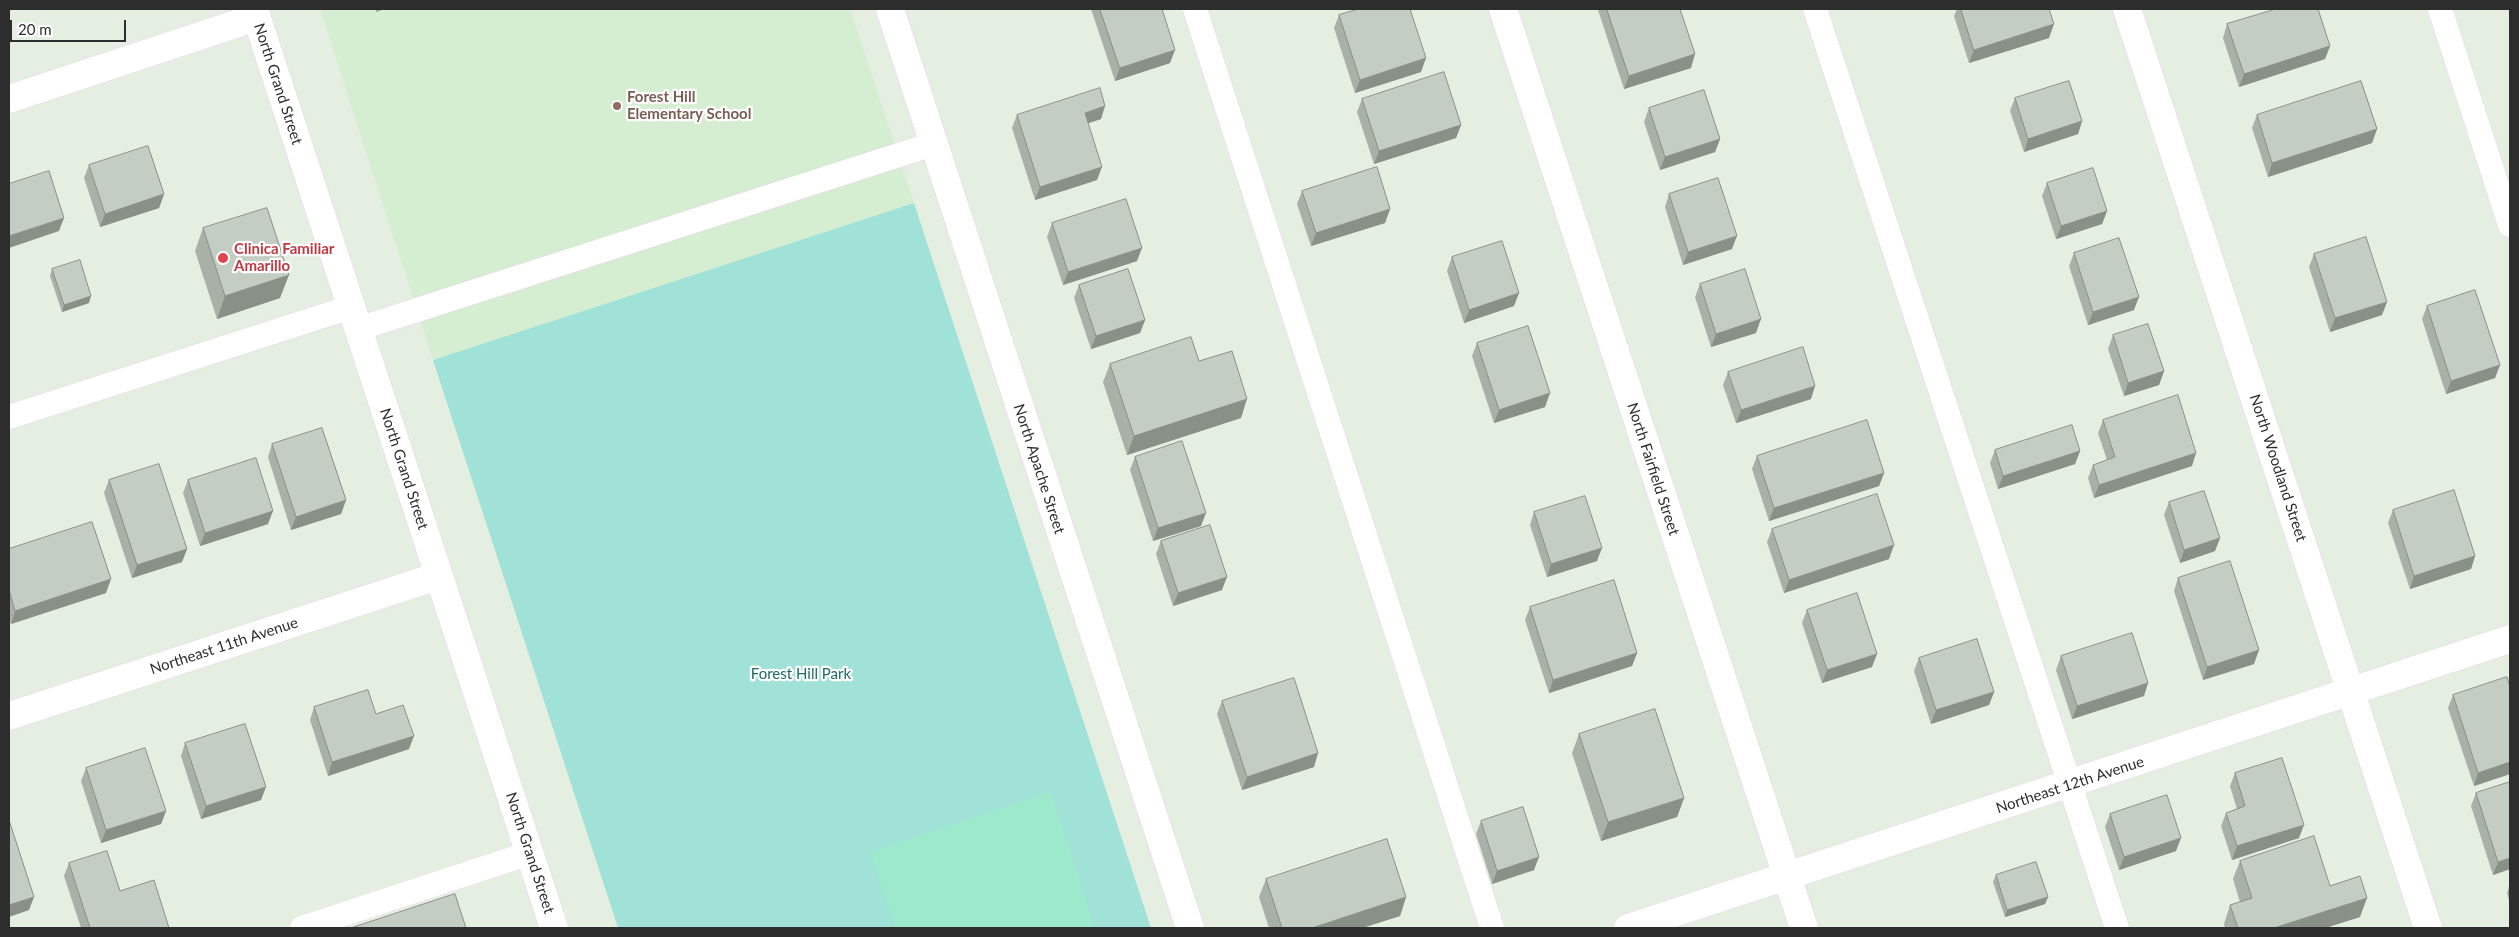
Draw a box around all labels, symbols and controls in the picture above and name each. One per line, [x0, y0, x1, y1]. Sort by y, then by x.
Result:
scale bar [12, 10, 129, 42]
text: 20 m [18, 20, 52, 38]
street label: North Grand Street [250, 21, 306, 147]
place label: Forest Hill Elementary School [627, 88, 751, 123]
marker: Forest Hill Elementary School [611, 100, 623, 112]
place label: Clinica Familiar Amarillo [234, 240, 334, 275]
marker: Clinica Familiar Amarillo [216, 251, 230, 265]
street label: North Woodland Street [2246, 392, 2310, 544]
street label: North Fairfield Street [1623, 400, 1683, 538]
street label: North Apache Street [1009, 402, 1069, 536]
street label: North Grand Street [376, 406, 432, 532]
street label: Northeast 11th Avenue [148, 614, 300, 678]
park label: Forest Hill Park [751, 665, 851, 683]
street label: Northeast 12th Avenue [1994, 753, 2146, 817]
street label: North Grand Street [502, 790, 558, 916]

